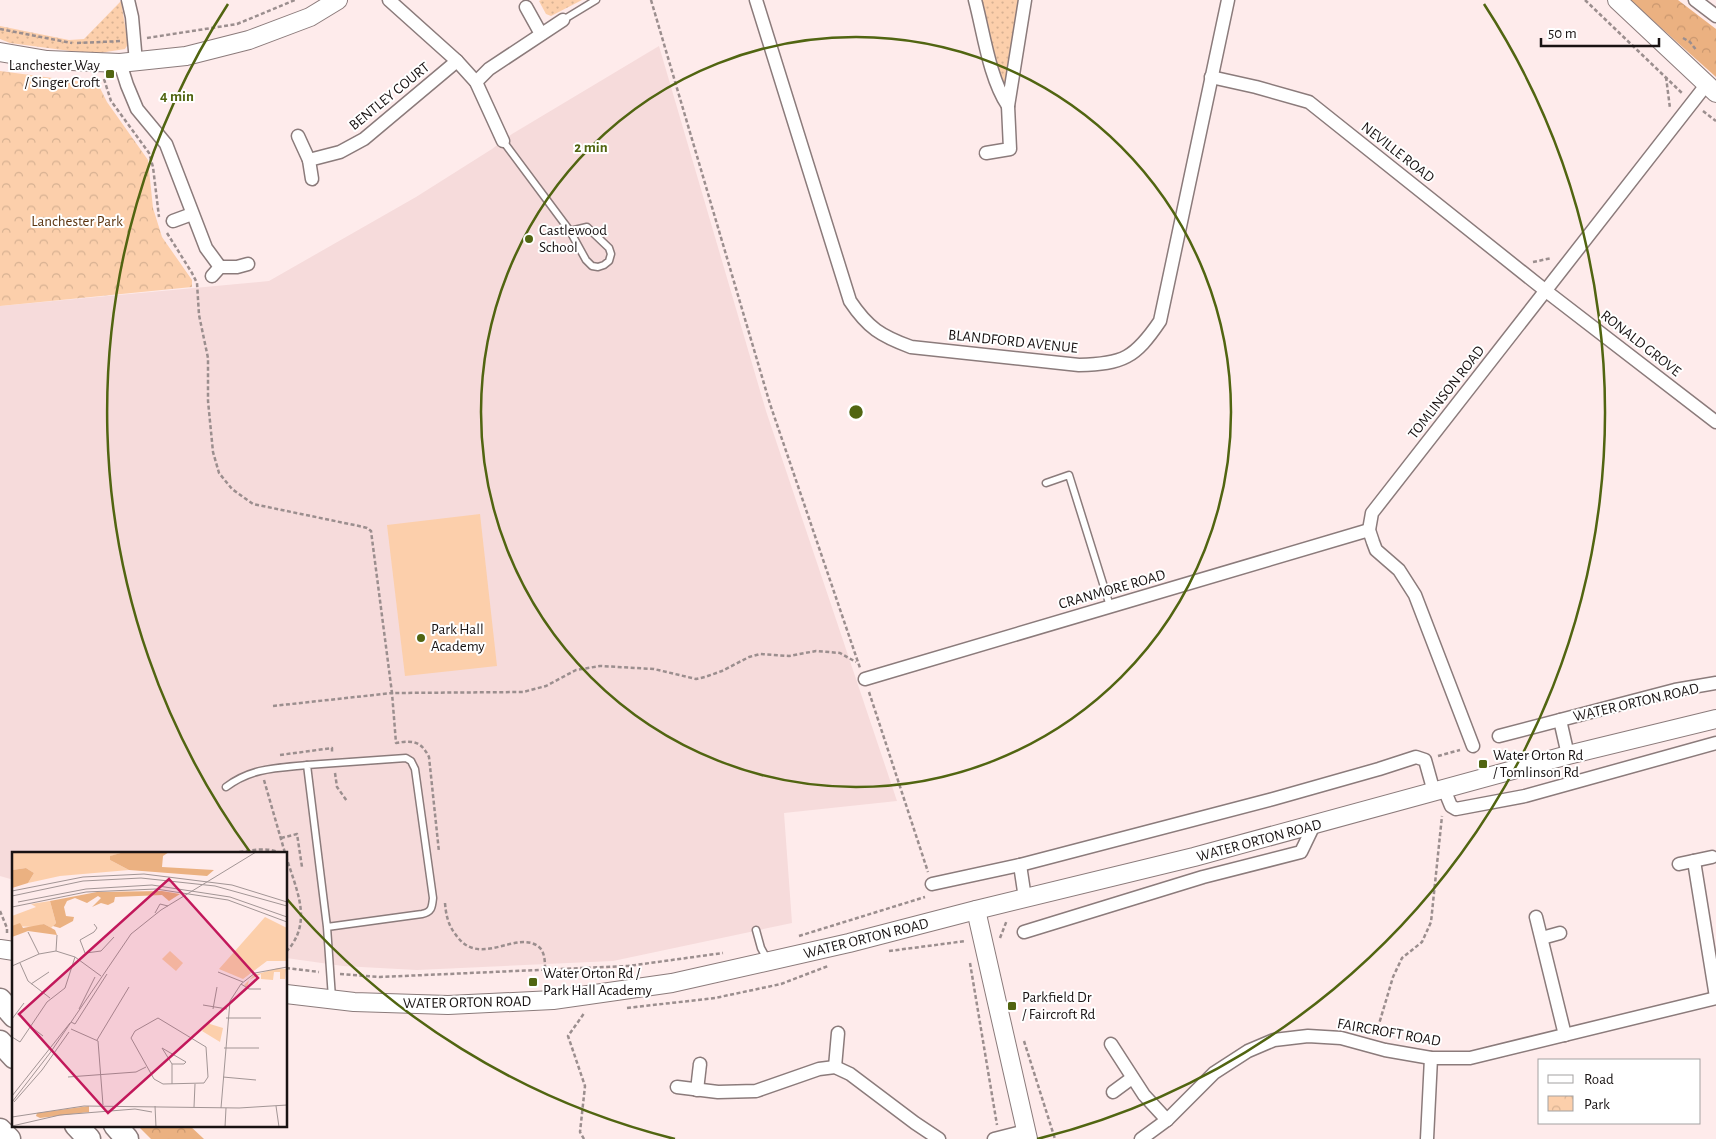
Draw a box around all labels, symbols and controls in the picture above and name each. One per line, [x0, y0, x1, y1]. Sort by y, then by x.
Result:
scale bar [1541, 15, 1658, 47]
text: 50 m [1548, 26, 1577, 41]
place label: Lanchester Way / Singer Croft [9, 58, 101, 90]
street label: BENTLEY COURT [346, 59, 433, 133]
marker: Lanchester Way / Singer Croft [104, 68, 116, 80]
text: 4 min [160, 89, 194, 104]
street label: NEVILLE ROAD [1358, 119, 1437, 186]
text: 2 min [574, 140, 608, 155]
park label: Lanchester Park [31, 214, 123, 229]
place label: Castlewood School [539, 223, 607, 255]
marker: Castlewood School [523, 233, 535, 245]
street label: RONALD GROVE [1598, 308, 1684, 379]
street label: BLANDFORD AVENUE [947, 327, 1079, 356]
street label: TOMLINSON ROAD [1405, 343, 1488, 442]
centre of rings [847, 403, 865, 421]
street label: CRANMORE ROAD [1057, 567, 1168, 612]
place label: Park Hall Academy [431, 622, 485, 654]
marker: Park Hall Academy [415, 632, 427, 644]
street label: WATER ORTON ROAD [1572, 681, 1701, 724]
place label: Water Orton Rd / Tomlinson Rd [1493, 748, 1583, 780]
marker: Water Orton Rd / Tomlinson Rd [1477, 758, 1489, 770]
street label: WATER ORTON ROAD [1195, 817, 1323, 864]
inset map [12, 852, 288, 1126]
street label: WATER ORTON ROAD [802, 916, 931, 961]
place label: Water Orton Rd / Park Hall Academy [543, 966, 652, 998]
marker: Water Orton Rd / Park Hall Academy [527, 976, 539, 988]
place label: Parkfield Dr / Faircroft Rd [1022, 990, 1095, 1022]
street label: WATER ORTON ROAD [403, 994, 532, 1011]
marker: Parkfield Dr / Faircroft Rd [1006, 1000, 1018, 1012]
street label: FAIRCROFT ROAD [1336, 1016, 1442, 1049]
legend [1538, 1059, 1701, 1124]
text: Road [1584, 1072, 1614, 1087]
text: Park [1584, 1097, 1610, 1112]

